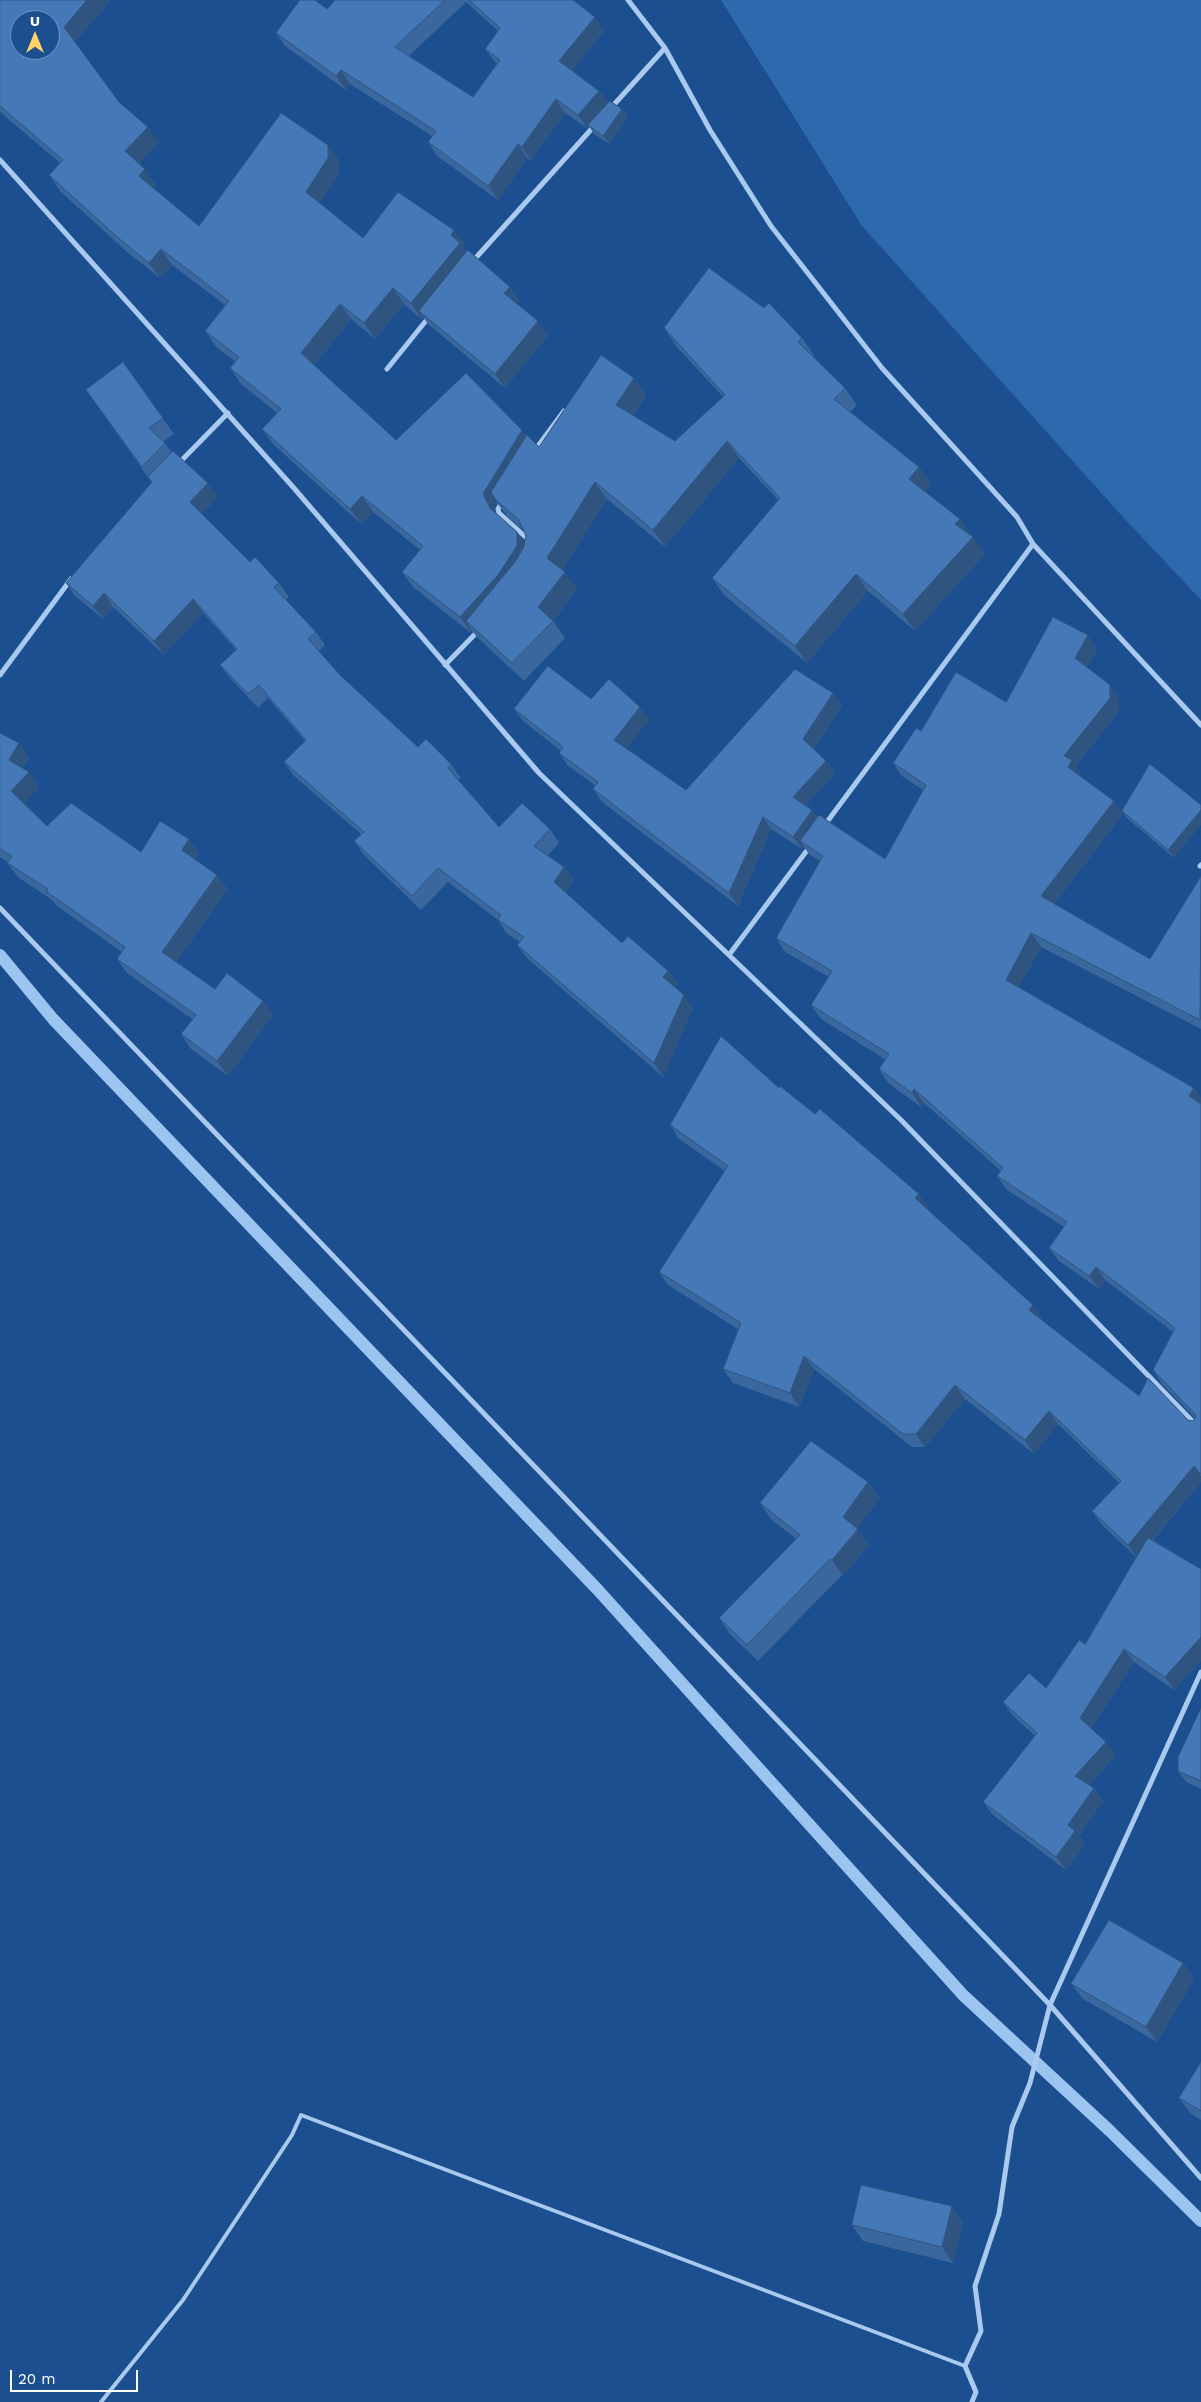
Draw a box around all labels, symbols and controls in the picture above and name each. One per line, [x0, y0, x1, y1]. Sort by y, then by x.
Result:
north arrow [10, 10, 60, 60]
text: U [30, 13, 40, 29]
scale bar [12, 2360, 140, 2392]
text: 20 m [18, 2370, 56, 2388]

